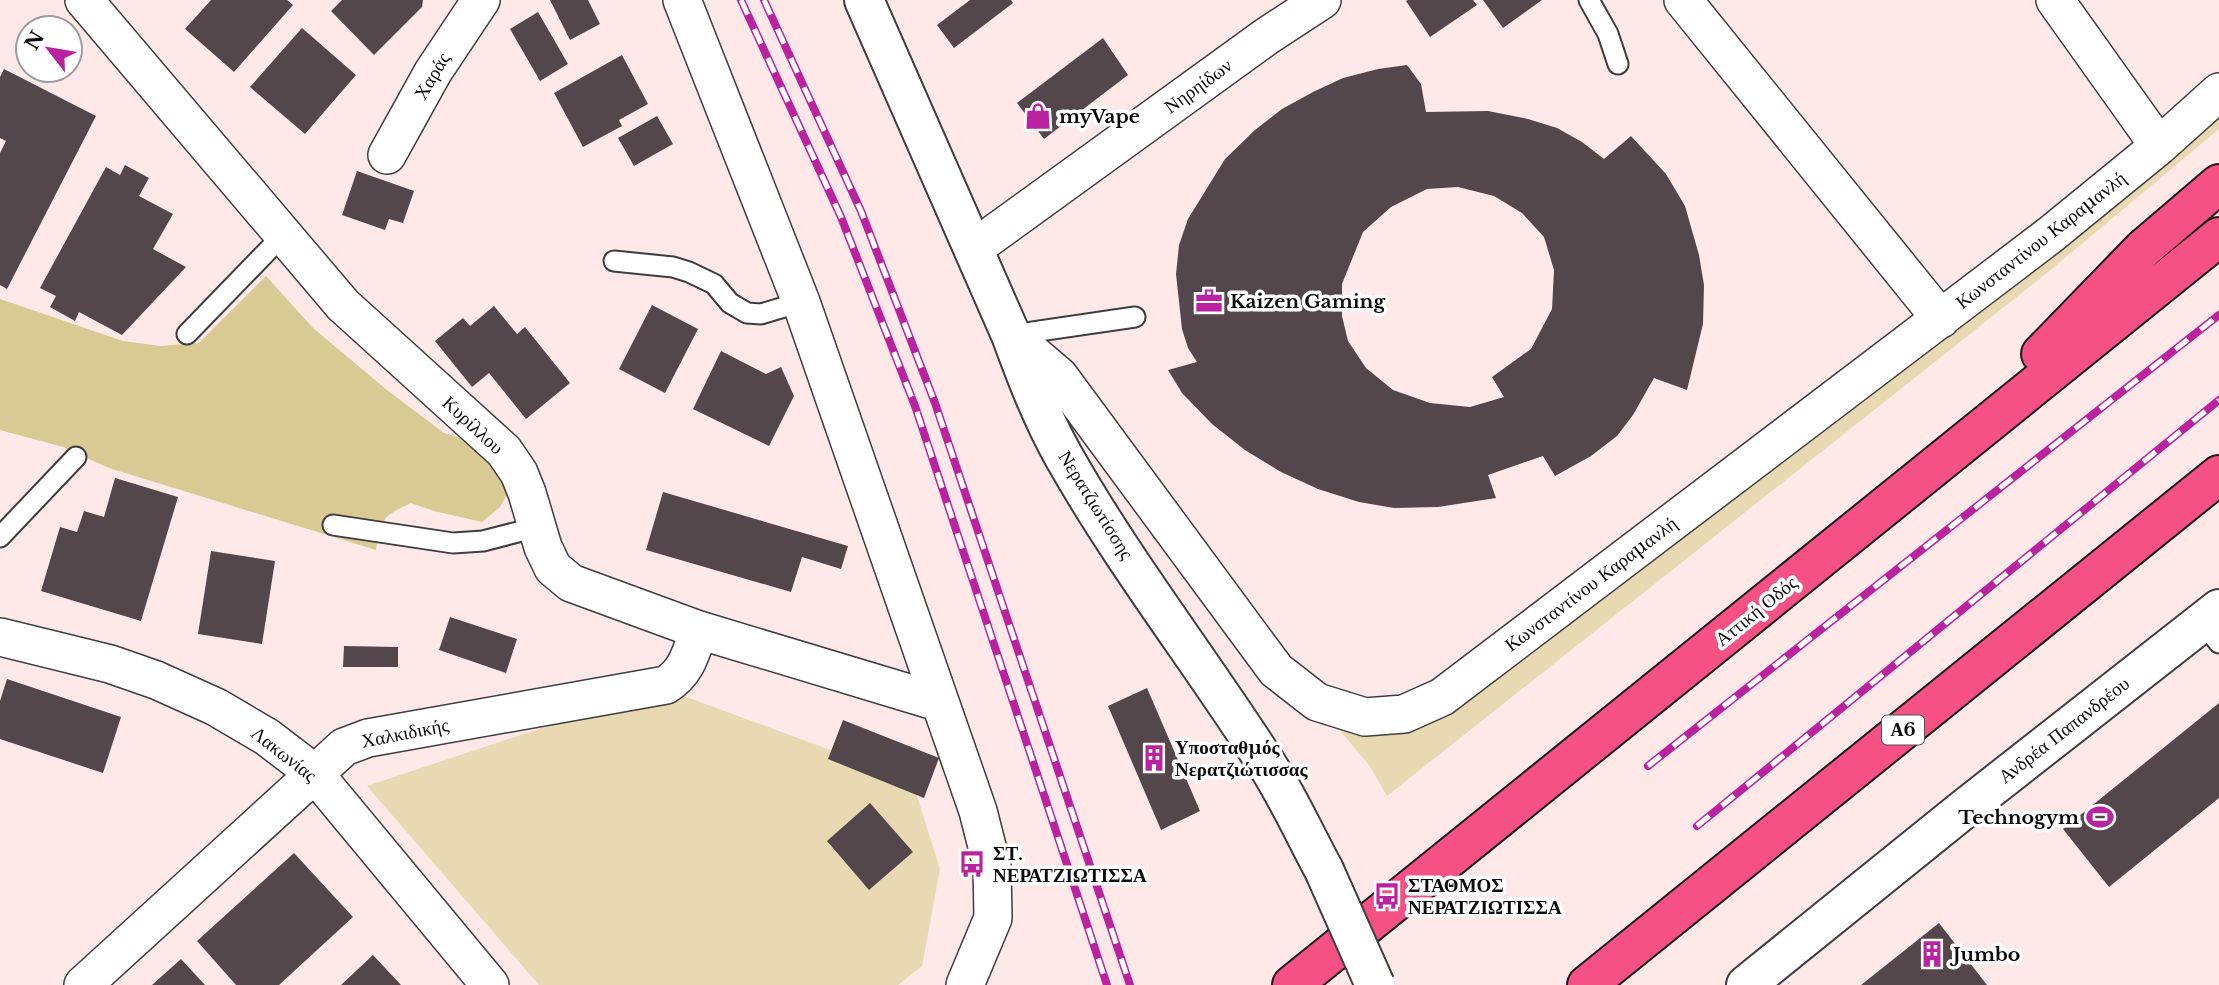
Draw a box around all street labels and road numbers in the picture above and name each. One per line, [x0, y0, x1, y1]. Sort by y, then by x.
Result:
street label: Χαράς [409, 48, 455, 104]
street label: Νηρηίδων [1160, 53, 1237, 118]
street label: Κωνσταντίνου Καραμανλή [1951, 166, 2131, 314]
street label: Κυρίλλου [438, 391, 508, 459]
street label: Νερατζιωτίσσης [1053, 446, 1139, 564]
street label: Κωνσταντίνου Καραμανλή [1500, 512, 1682, 656]
street label: Αττική Οδός [1710, 571, 1802, 651]
street label: Ανδρέα Παπανδρέου [1994, 672, 2134, 788]
street label: Χαλκιδικής [359, 713, 451, 753]
road number: Α6 [1882, 716, 1924, 744]
street label: Λακωνίας [247, 721, 322, 787]

